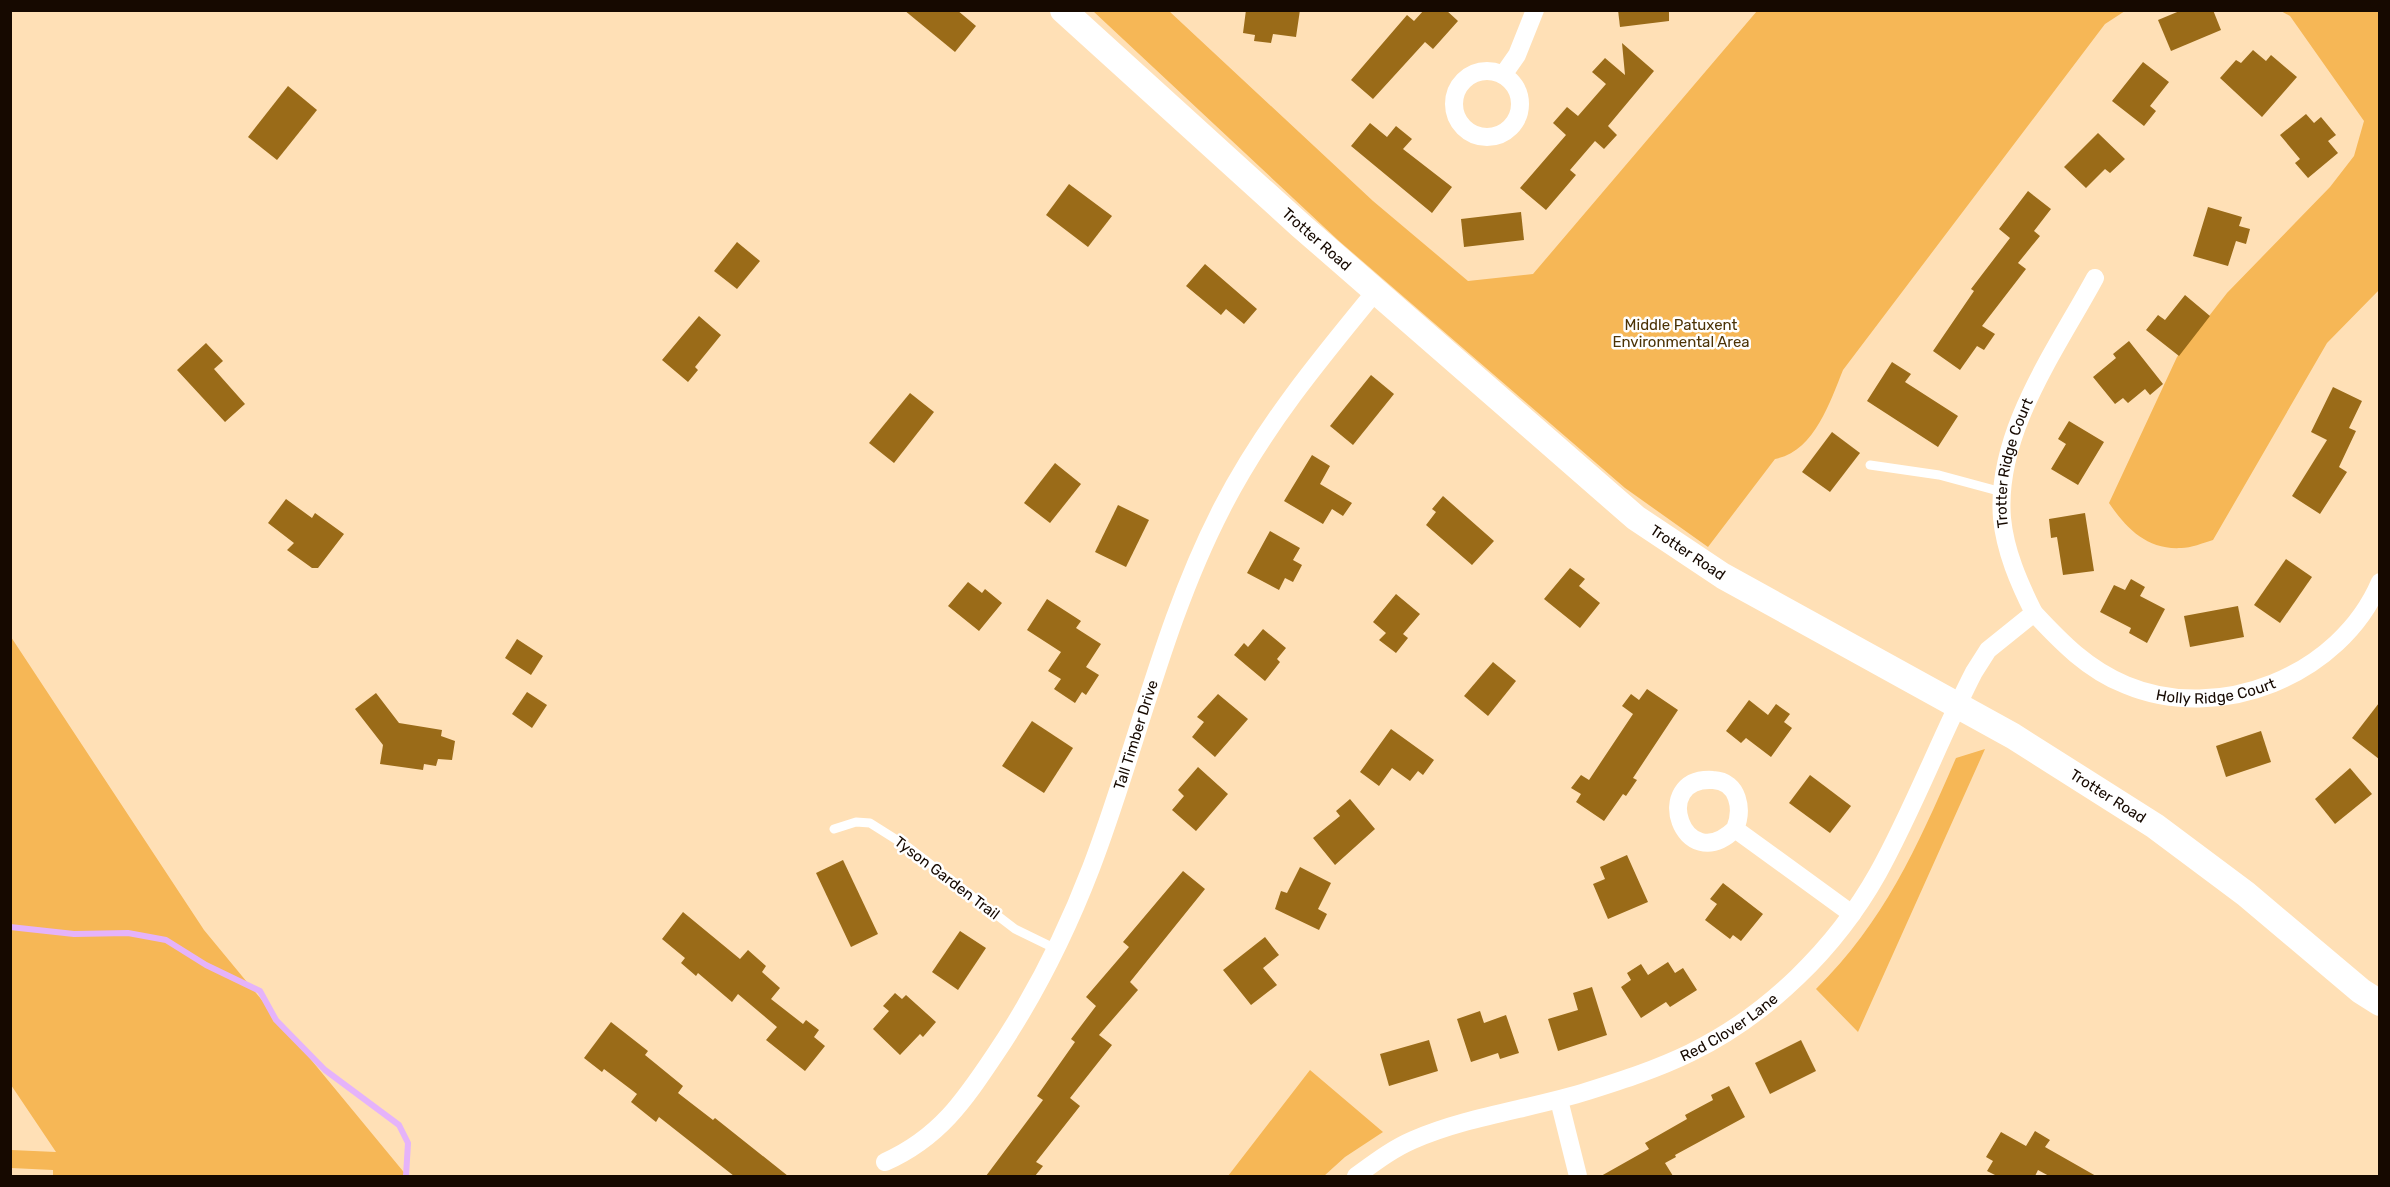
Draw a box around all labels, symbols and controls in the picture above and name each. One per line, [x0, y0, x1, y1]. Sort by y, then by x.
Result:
street label: Trotter Road [1278, 204, 1355, 275]
park label: Middle Patuxent Environmental Area [1612, 316, 1750, 351]
street label: Trotter Ridge Court [1992, 395, 2037, 529]
street label: Trotter Road [1647, 521, 1729, 584]
street label: Holly Ridge Court [2155, 674, 2278, 708]
street label: Tall Timber Drive [1110, 678, 1162, 792]
street label: Trotter Road [2067, 765, 2149, 827]
street label: Tyson Garden Trail [891, 833, 1003, 923]
street label: Red Clover Lane [1677, 990, 1781, 1065]

